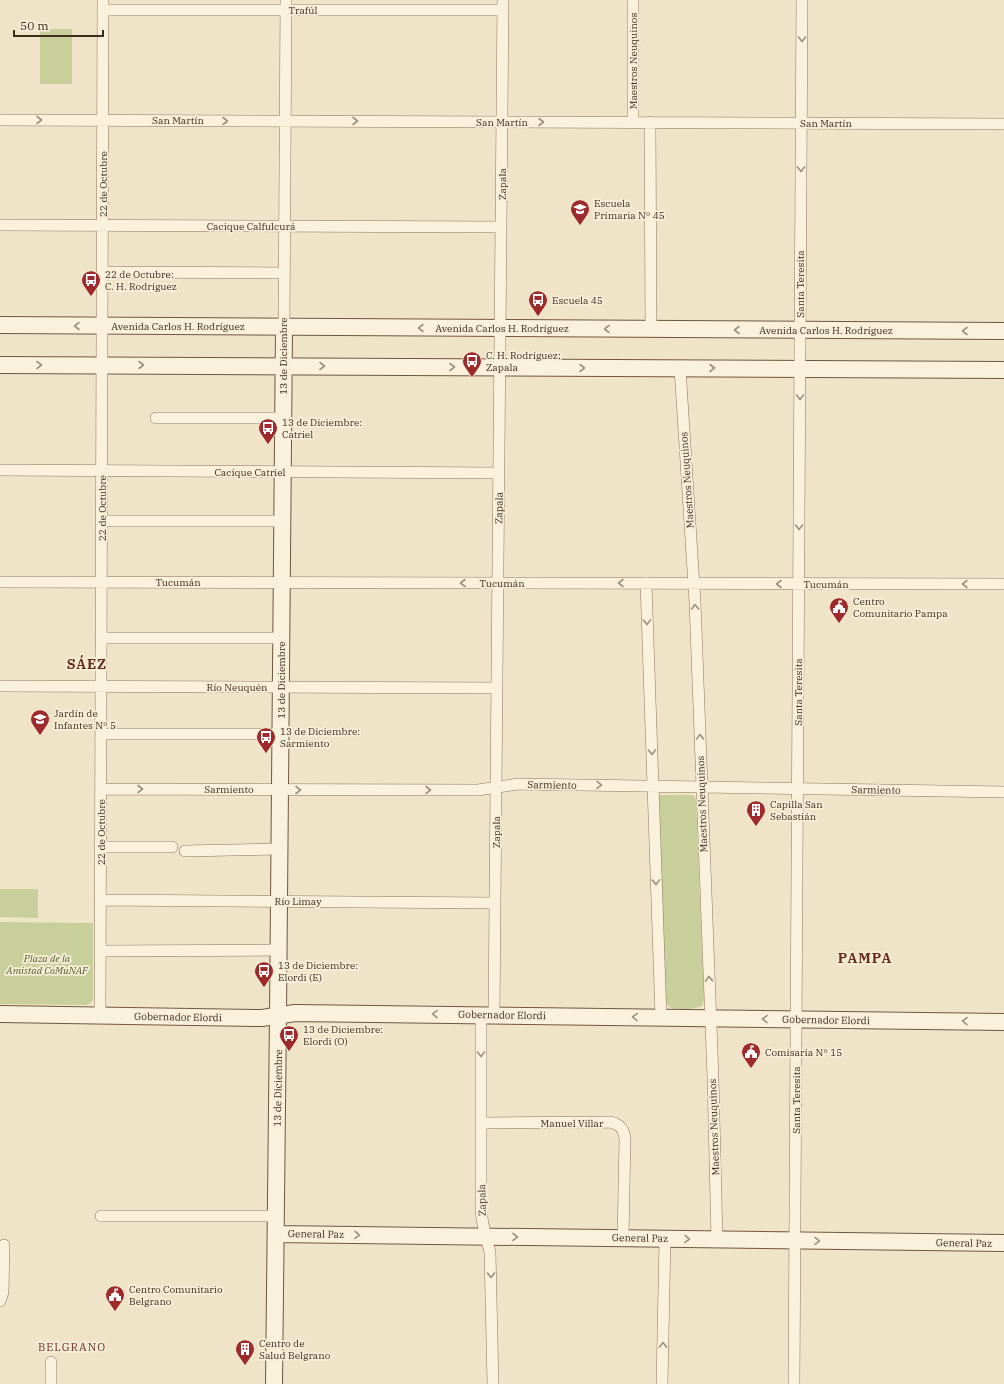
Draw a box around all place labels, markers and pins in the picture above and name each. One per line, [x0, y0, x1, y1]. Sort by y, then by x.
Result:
place label: Escuela Primaria N° 45 [594, 197, 665, 222]
school or university icon: Escuela Primaria N° 45 [569, 198, 591, 226]
place label: 22 de Octubre: C. H. Rodríguez [105, 268, 177, 293]
bus stop icon: 22 de Octubre: C. H. Rodríguez [80, 269, 102, 297]
bus stop icon: Escuela 45 [527, 289, 549, 317]
place label: Escuela 45 [552, 294, 603, 307]
place label: C. H. Rodríguez: Zapala [486, 349, 561, 374]
bus stop icon: C. H. Rodríguez: Zapala [461, 350, 483, 378]
place label: 13 de Diciembre: Catriel [282, 416, 362, 441]
bus stop icon: 13 de Diciembre: Catriel [257, 417, 279, 445]
place label: Centro Comunitario Pampa [853, 595, 948, 620]
public building icon: Centro Comunitario Pampa [828, 596, 850, 624]
place label: Jardín de Infantes N° 5 [54, 707, 116, 732]
school or university icon: Jardín de Infantes N° 5 [29, 708, 51, 736]
place label: 13 de Diciembre: Sarmiento [280, 725, 360, 750]
bus stop icon: 13 de Diciembre: Sarmiento [255, 726, 277, 754]
place label: Capilla San Sebastián [770, 798, 823, 823]
building icon: Capilla San Sebastián [745, 799, 767, 827]
place label: 13 de Diciembre: Elordi (E) [278, 959, 358, 984]
bus stop icon: 13 de Diciembre: Elordi (E) [253, 960, 275, 988]
place label: 13 de Diciembre: Elordi (O) [303, 1023, 383, 1048]
bus stop icon: 13 de Diciembre: Elordi (O) [278, 1024, 300, 1052]
public building icon: Comisaría N° 15 [740, 1041, 762, 1069]
place label: Comisaría N° 15 [765, 1046, 842, 1059]
place label: Centro Comunitario Belgrano [129, 1283, 223, 1308]
public building icon: Centro Comunitario Belgrano [104, 1284, 126, 1312]
place label: Centro de Salud Belgrano [259, 1337, 331, 1362]
building icon: Centro de Salud Belgrano [234, 1338, 256, 1366]

